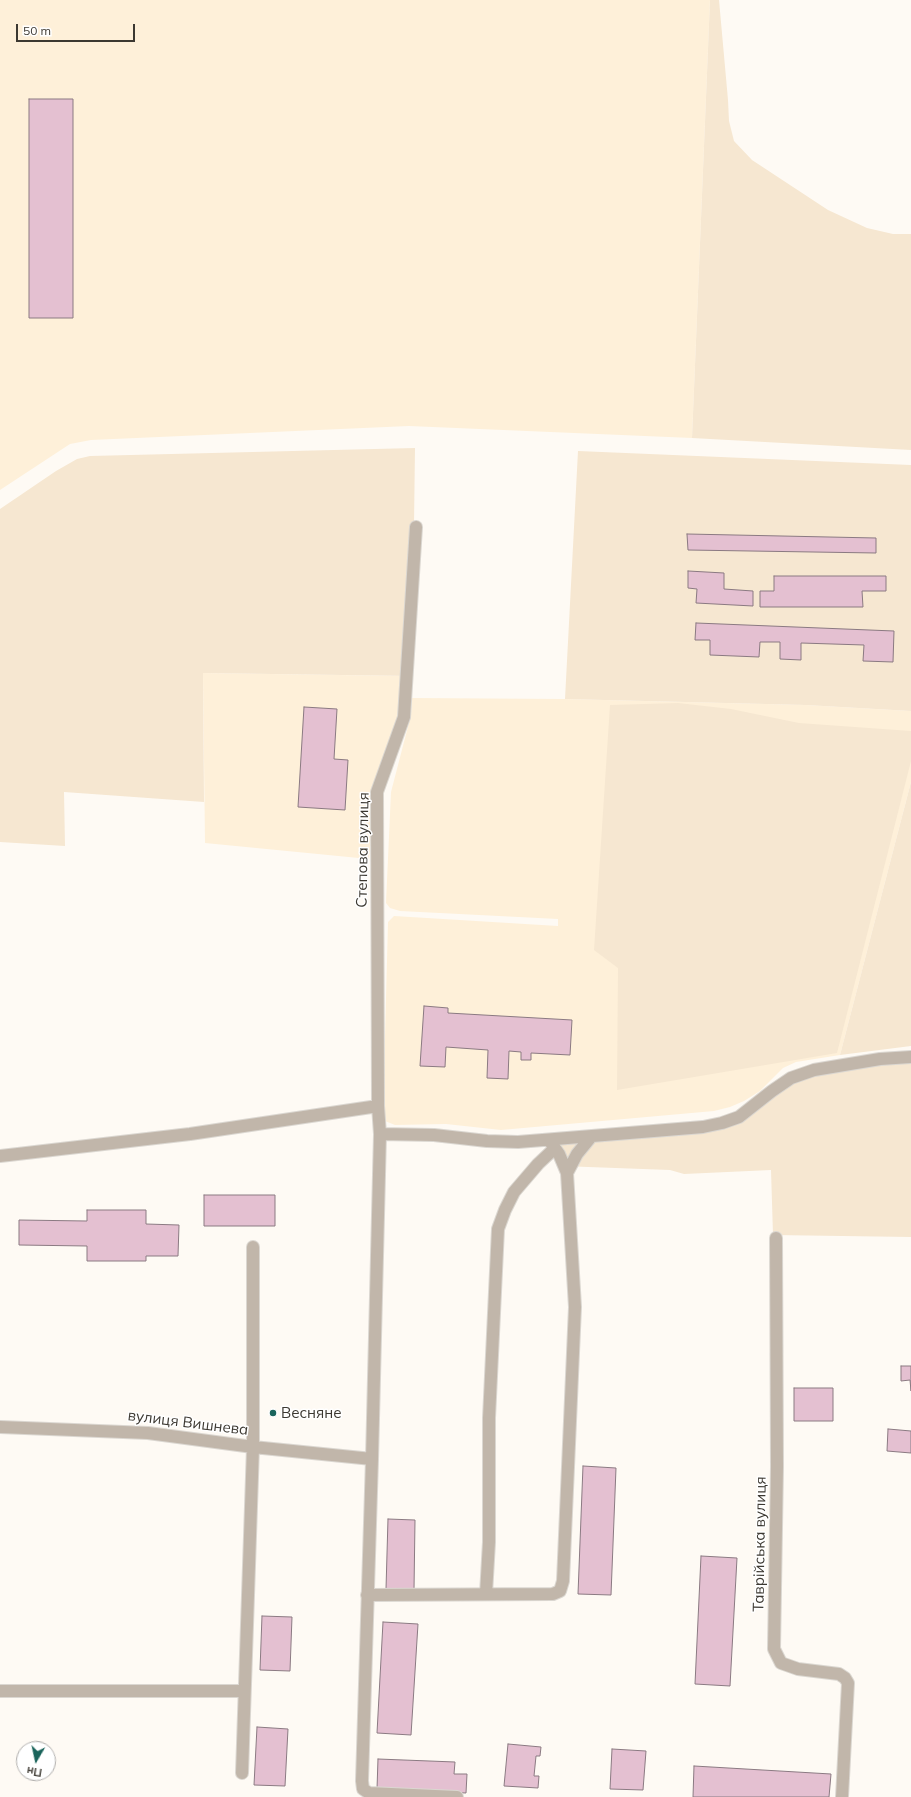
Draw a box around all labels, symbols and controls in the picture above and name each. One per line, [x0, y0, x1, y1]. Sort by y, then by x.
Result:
scale bar [18, 16, 137, 42]
text: 50 m [23, 23, 51, 38]
street label: Степова вулиця [353, 792, 373, 908]
place label: Весняне [281, 1404, 342, 1422]
street label: вулиця Вишнева [127, 1407, 249, 1439]
marker: Весняне [268, 1408, 278, 1418]
street label: Таврійська вулиця [750, 1476, 770, 1612]
north arrow [16, 1741, 56, 1781]
text: Пн [26, 1764, 43, 1780]

